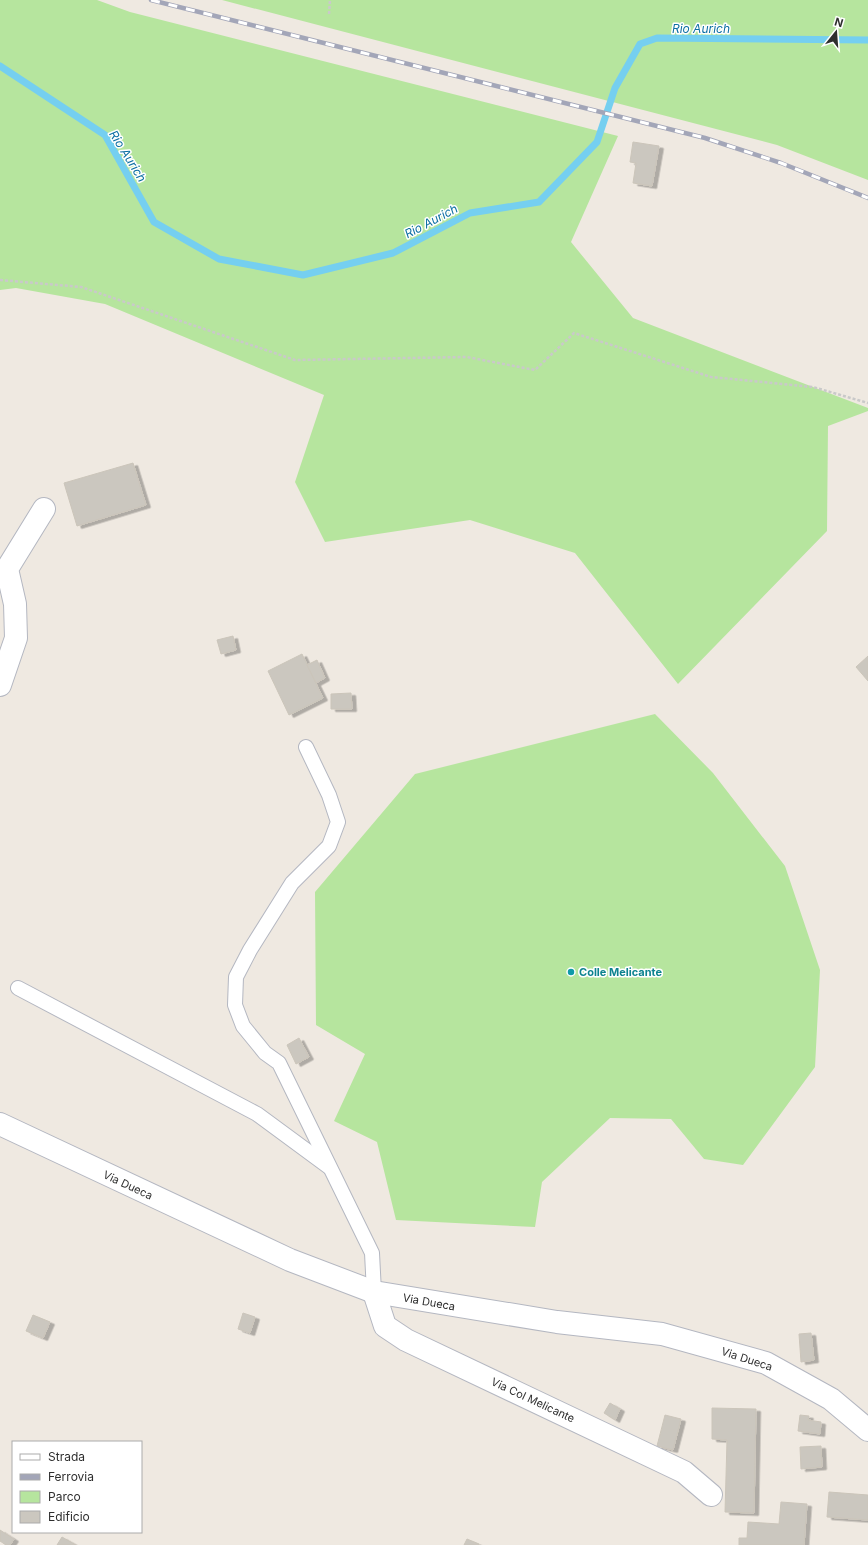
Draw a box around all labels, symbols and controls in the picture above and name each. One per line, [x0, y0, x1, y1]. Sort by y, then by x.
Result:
north arrow [816, 12, 856, 52]
text: N [833, 15, 845, 30]
water label: Rio Aurich [672, 21, 730, 36]
water label: Rio Aurich [106, 127, 150, 185]
water label: Rio Aurich [402, 201, 460, 241]
place label: Colle Melicante [579, 965, 663, 979]
marker: Colle Melicante [566, 967, 576, 977]
street label: Via Dueca [101, 1167, 155, 1203]
street label: Via Dueca [402, 1291, 456, 1313]
street label: Via Dueca [720, 1344, 774, 1374]
street label: Via Col Melicante [489, 1375, 577, 1425]
legend [12, 1441, 142, 1533]
text: Strada [48, 1449, 85, 1464]
text: Ferrovia [48, 1469, 94, 1484]
text: Parco [48, 1489, 81, 1504]
text: Edificio [48, 1509, 90, 1524]

